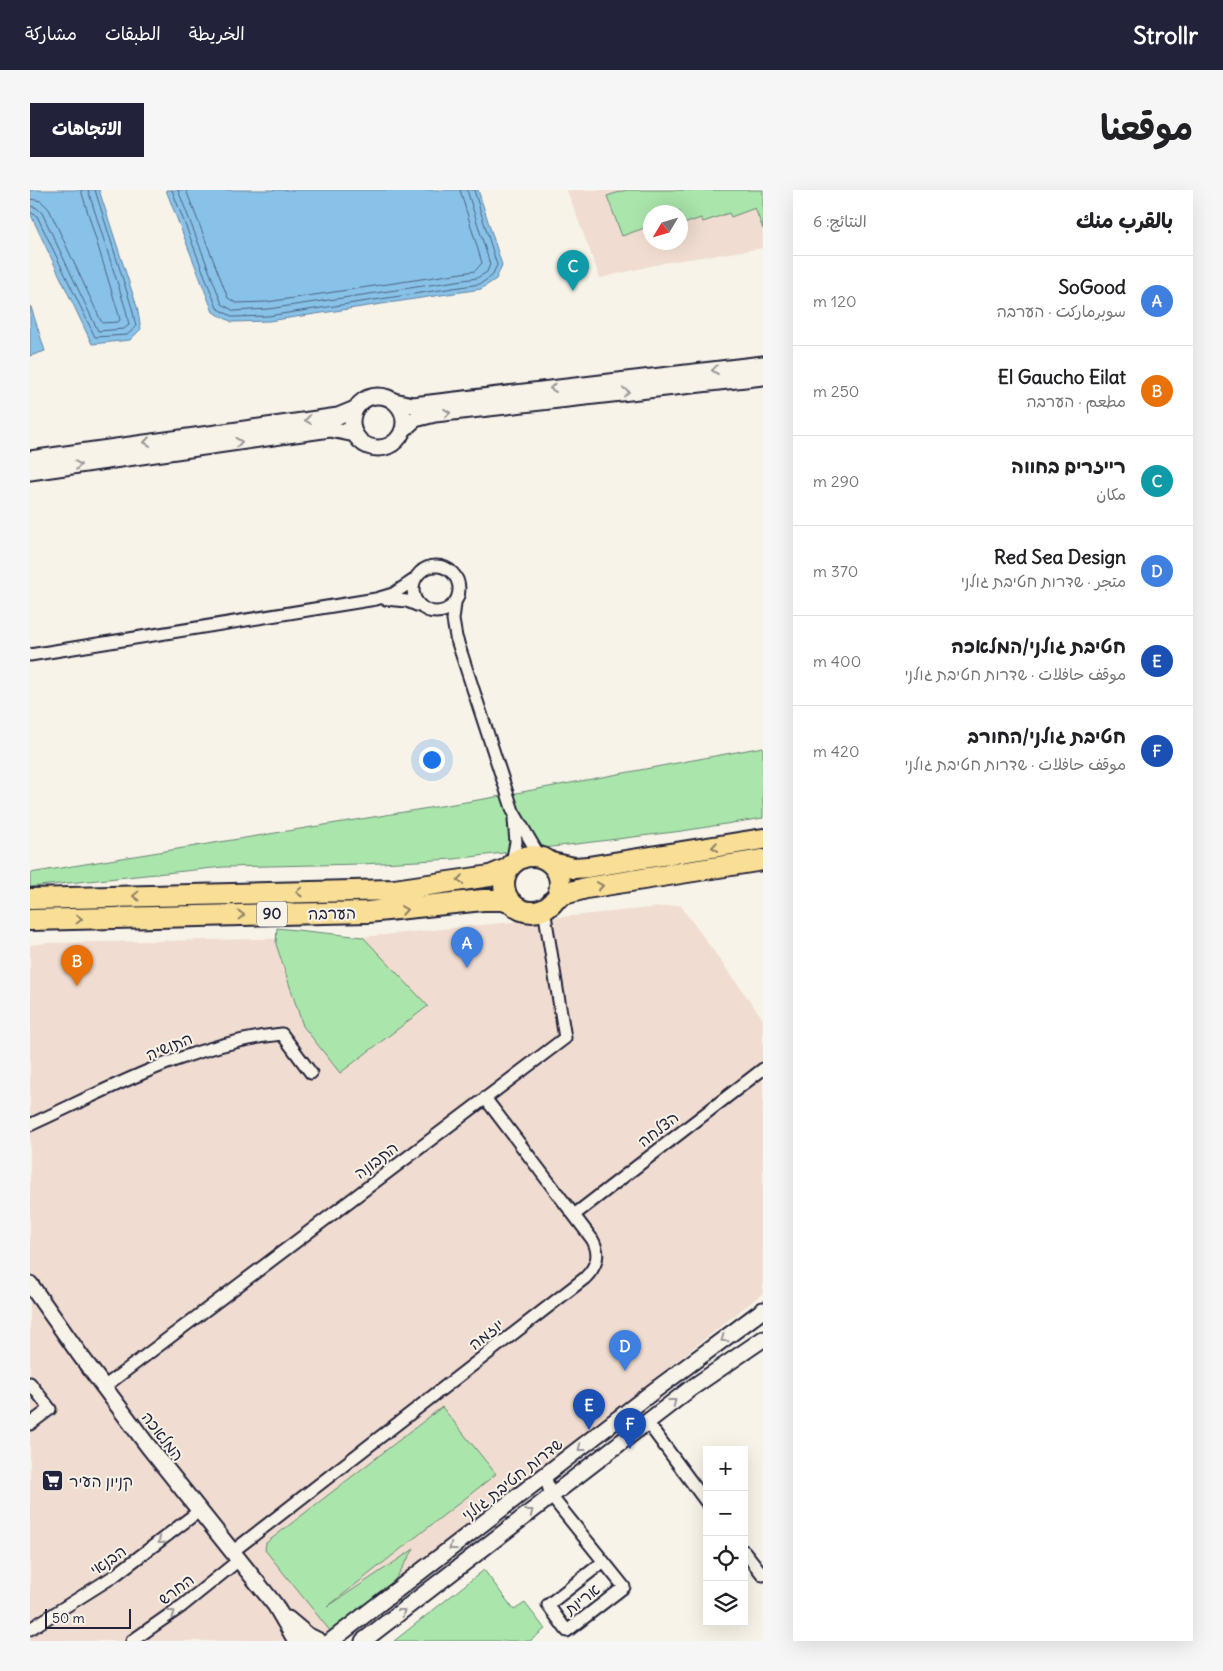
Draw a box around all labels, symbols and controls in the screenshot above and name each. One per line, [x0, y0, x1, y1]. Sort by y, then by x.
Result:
text: Strollr [1133, 20, 1198, 50]
text: مشاركة [25, 22, 77, 45]
text: الطبقات [105, 22, 161, 45]
text: الخريطة [189, 22, 245, 45]
button: الاتجاهات [30, 103, 144, 157]
text: موقعنا [1100, 105, 1193, 149]
north arrow [643, 205, 688, 250]
text: بالقرب منك [1076, 207, 1173, 234]
text: النتائج: 6 [813, 211, 867, 231]
pin: C [557, 250, 589, 291]
text: SoGood [1059, 275, 1126, 299]
text: 120 m [813, 291, 857, 311]
text: A [1152, 291, 1162, 311]
text: سوبرماركت · הערבה [996, 301, 1126, 321]
one-way arrow [710, 364, 718, 375]
text: El Gaucho Eilat [998, 365, 1126, 389]
text: 250 m [813, 381, 859, 401]
text: B [1152, 381, 1162, 401]
one-way arrow [549, 382, 557, 393]
one-way arrow [622, 387, 630, 398]
text: مطعم · הערבה [1026, 391, 1126, 411]
one-way arrow [443, 408, 451, 419]
one-way arrow [304, 414, 312, 424]
one-way arrow [143, 437, 151, 447]
one-way arrow [236, 437, 244, 448]
text: רייזרים בחווה [1011, 454, 1126, 478]
one-way arrow [75, 460, 83, 471]
text: 290 m [813, 471, 859, 491]
text: C [1152, 471, 1162, 491]
text: مكان [1096, 484, 1126, 504]
text: Red Sea Design [994, 545, 1126, 569]
text: 370 m [813, 561, 858, 581]
text: D [1151, 561, 1163, 581]
text: متجر · שדרות חטיבת גולני [961, 571, 1126, 591]
text: חטיבת גולני/המלאכה [951, 634, 1126, 658]
text: 400 m [813, 651, 861, 671]
text: E [1152, 651, 1162, 671]
text: موقف حافلات · שדרות חטיבת גולני [904, 664, 1126, 684]
text: חטיבת גולני/החורב [968, 724, 1126, 748]
text: 420 m [813, 741, 859, 761]
text: F [1152, 741, 1162, 761]
your location [419, 747, 445, 773]
text: موقف حافلات · שדרות חטיבת גולני [904, 754, 1126, 774]
one-way arrow [711, 841, 719, 851]
one-way arrow [456, 874, 464, 885]
one-way arrow [597, 881, 605, 892]
one-way arrow [294, 887, 302, 898]
one-way arrow [132, 891, 140, 901]
road number: 90 [257, 902, 287, 926]
street label: הערבה [308, 903, 356, 923]
one-way arrow [399, 905, 408, 915]
one-way arrow [238, 910, 245, 920]
one-way arrow [75, 913, 83, 924]
pin: A [451, 927, 483, 968]
pin: B [61, 945, 93, 986]
street label: התושיה [143, 1028, 195, 1064]
street label: הצלחה [633, 1107, 683, 1151]
street label: התבונה [350, 1137, 402, 1183]
street label: יוזמה [464, 1314, 508, 1354]
pin: D [609, 1330, 641, 1371]
one-way arrow [720, 1333, 730, 1342]
pin: E [573, 1389, 605, 1430]
one-way arrow [667, 1399, 677, 1408]
street label: המלאכה [138, 1407, 188, 1465]
pin: F [614, 1408, 646, 1449]
street label: שדרות חטיבת גולני [457, 1433, 567, 1525]
one-way arrow [578, 1442, 587, 1450]
map controls [703, 1446, 748, 1626]
button: + [703, 1446, 748, 1491]
supermarket icon: קניון העיר [41, 1469, 65, 1493]
place label: קניון העיר [69, 1471, 133, 1492]
button: − [703, 1491, 748, 1536]
one-way arrow [524, 1509, 533, 1517]
one-way arrow [157, 1535, 167, 1544]
button: locate [703, 1536, 748, 1581]
street label: הבנאי [86, 1541, 130, 1579]
one-way arrow [449, 1542, 458, 1551]
street label: החרש [154, 1569, 198, 1609]
street label: אריות [560, 1579, 604, 1620]
button: layers [703, 1581, 748, 1626]
scale bar [45, 1606, 131, 1629]
text: 50 m [52, 1609, 85, 1627]
one-way arrow [396, 1609, 406, 1618]
one-way arrow [166, 1610, 176, 1619]

